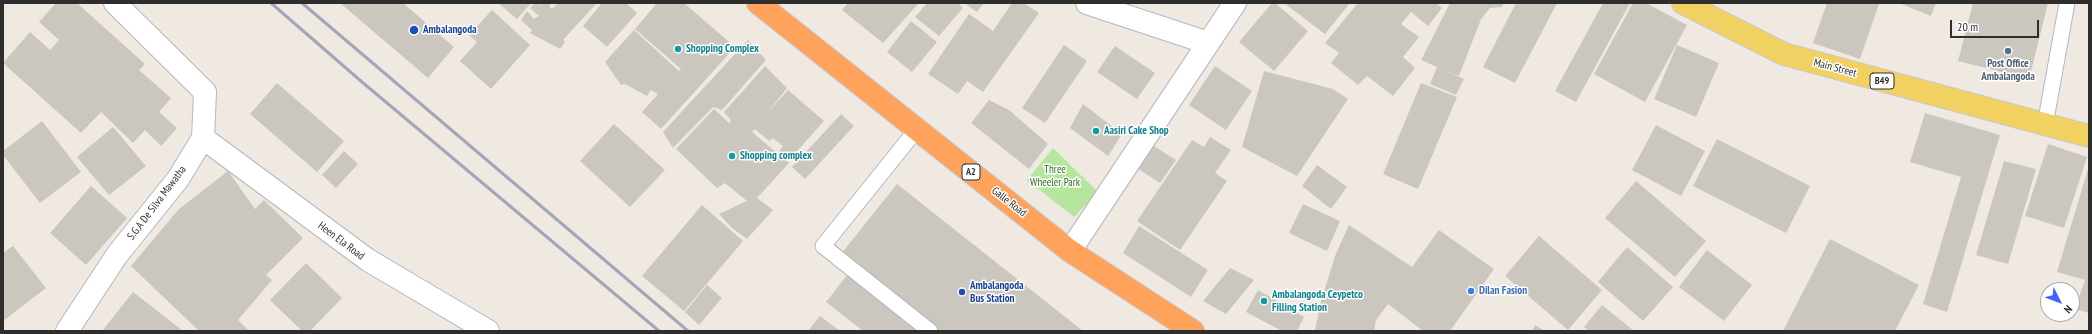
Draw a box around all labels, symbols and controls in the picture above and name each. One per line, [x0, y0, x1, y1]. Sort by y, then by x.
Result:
scale bar [1952, 12, 2041, 38]
text: 20 m [1957, 19, 1978, 34]
place label: Ambalangoda [423, 23, 477, 37]
marker: Ambalangoda [408, 24, 420, 36]
place label: Shopping Complex [686, 42, 759, 56]
marker: Shopping Complex [673, 44, 683, 54]
marker: Post Office Ambalangoda [2003, 46, 2013, 56]
street label: Main Street [1812, 56, 1858, 80]
place label: Post Office Ambalangoda [1981, 57, 2035, 83]
road number: B49 [1870, 73, 1894, 89]
place label: Aasiri Cake Shop [1104, 124, 1169, 138]
marker: Aasiri Cake Shop [1091, 126, 1101, 136]
place label: Shopping complex [740, 149, 812, 163]
marker: Shopping complex [727, 151, 737, 161]
street label: S.G.A De Silva Mawatha [125, 163, 189, 243]
park label: Three Wheeler Park [1030, 163, 1080, 189]
road number: A2 [962, 164, 980, 180]
street label: Galle Road [989, 184, 1029, 220]
street label: Heen Ela Road [315, 219, 367, 263]
place label: Ambalangoda Bus Station [970, 279, 1024, 305]
north arrow [2040, 282, 2080, 322]
place label: Dilan Fasion [1479, 284, 1527, 298]
marker: Dilan Fasion [1466, 286, 1476, 296]
marker: Ambalangoda Bus Station [957, 287, 967, 297]
place label: Ambalangoda Ceypetco Filling Station [1272, 288, 1363, 314]
marker: Ambalangoda Ceypetco Filling Station [1259, 296, 1269, 306]
text: N [2061, 302, 2075, 316]

